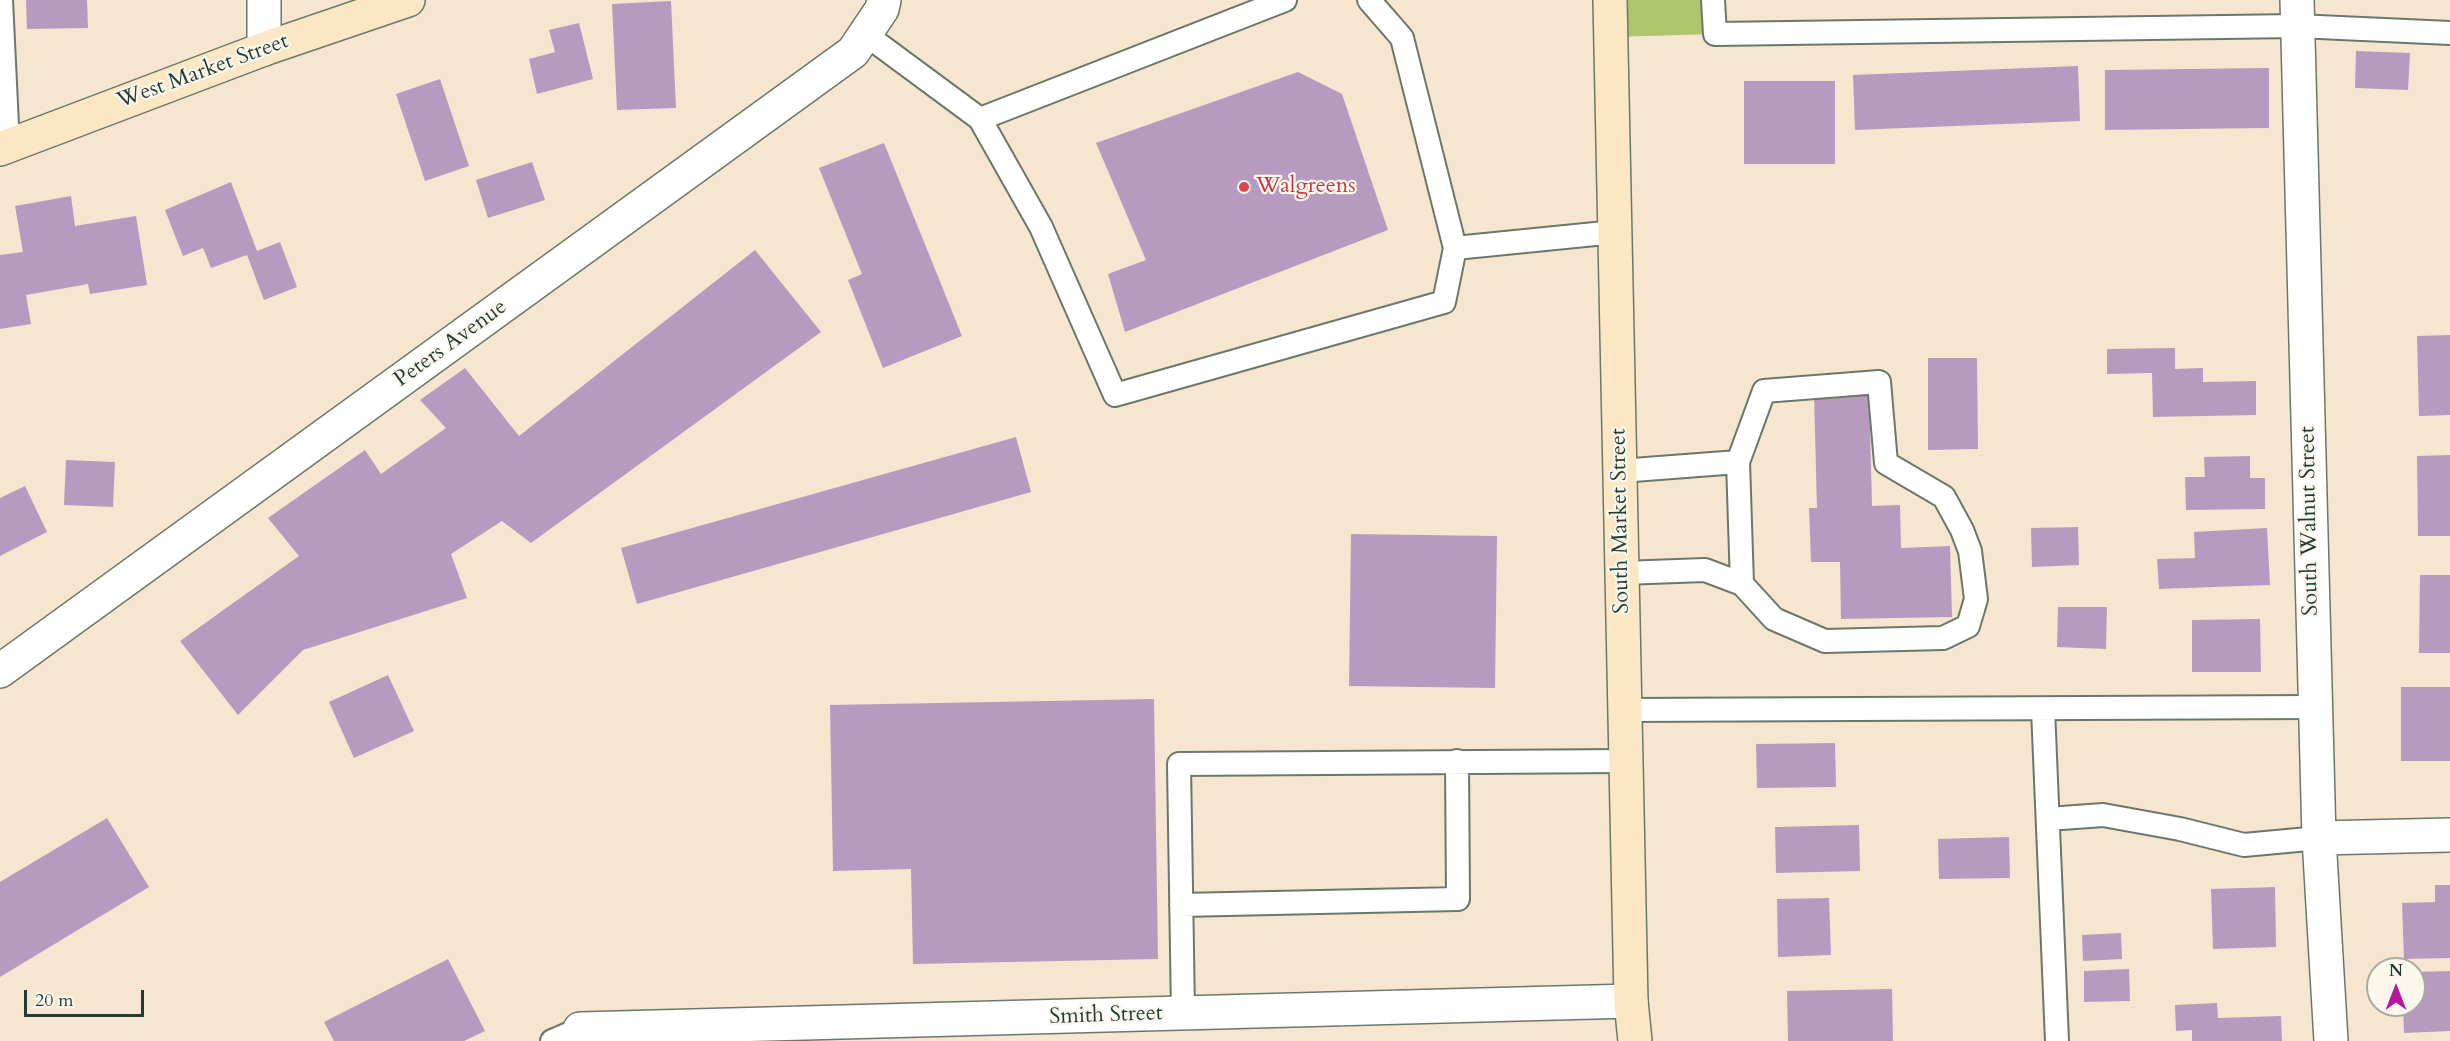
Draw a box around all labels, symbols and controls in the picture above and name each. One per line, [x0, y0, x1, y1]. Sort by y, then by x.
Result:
street label: West Market Street [114, 29, 292, 115]
place label: Walgreens [1256, 174, 1356, 200]
marker: Walgreens [1237, 180, 1251, 194]
street label: Peters Avenue [390, 294, 512, 394]
street label: South Walnut Street [2295, 426, 2325, 616]
street label: South Market Street [1606, 428, 1636, 614]
north arrow [2366, 957, 2426, 1017]
text: N [2389, 960, 2403, 982]
scale bar [27, 978, 147, 1016]
text: 20 m [35, 988, 74, 1013]
street label: Smith Street [1049, 1001, 1163, 1031]

